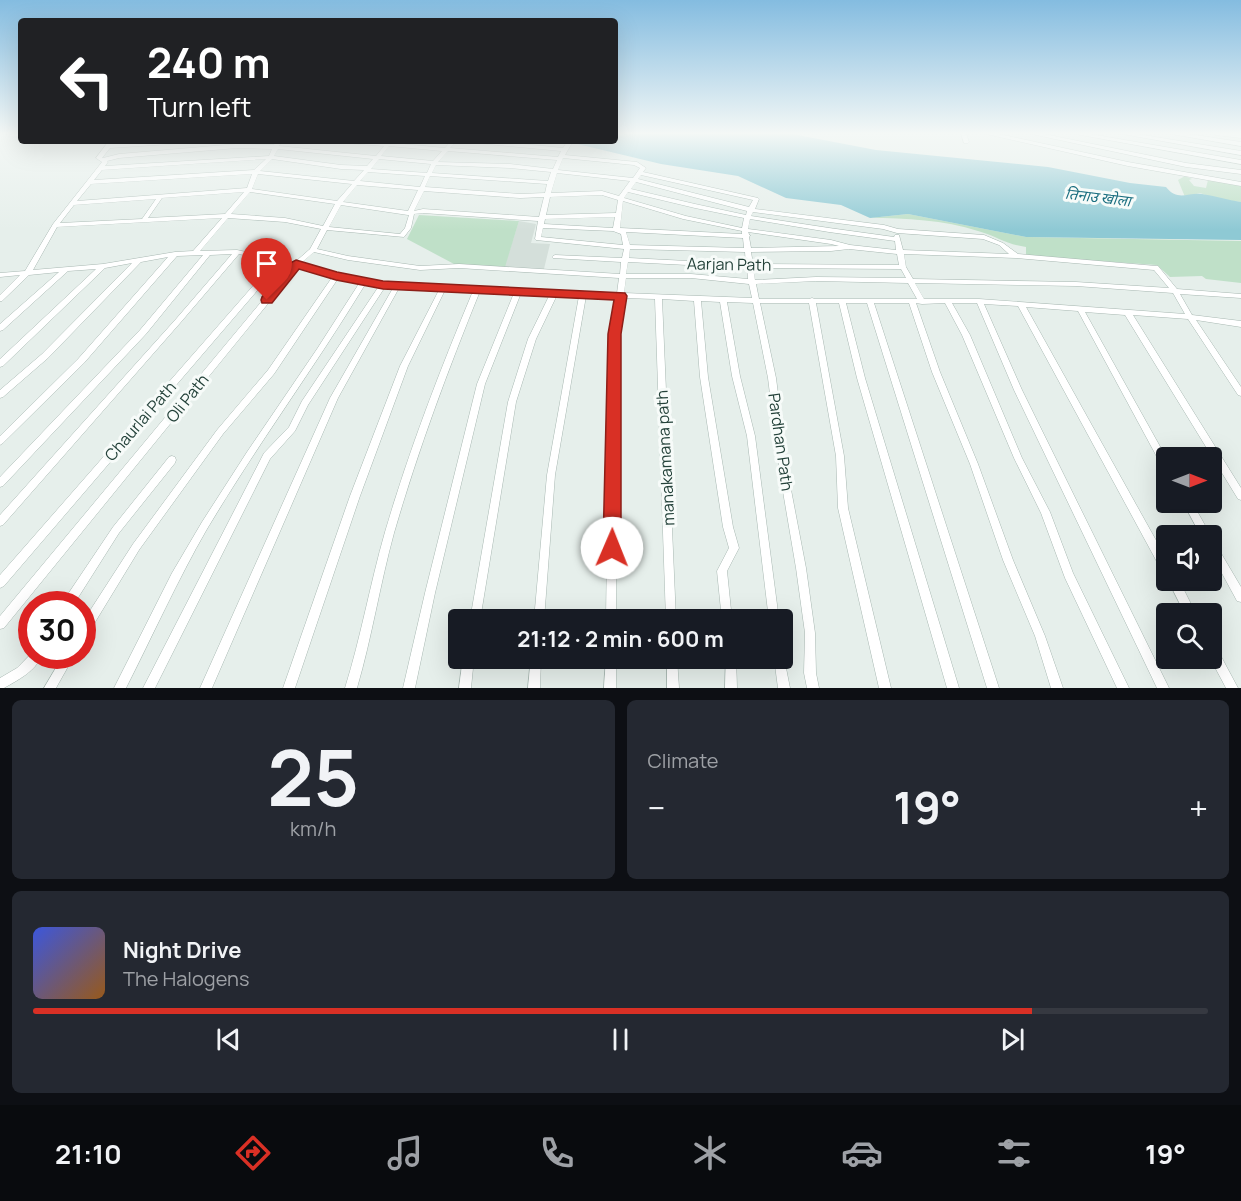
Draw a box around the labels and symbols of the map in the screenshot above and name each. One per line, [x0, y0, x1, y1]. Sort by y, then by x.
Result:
water label: तिनाउ खोला [1064, 183, 1135, 212]
pin [241, 238, 292, 300]
street label: Aarjan Path [687, 252, 771, 276]
street label: Oli Path [161, 369, 213, 427]
street label: Chaurlai Path [99, 377, 181, 465]
street label: manakamana path [650, 390, 680, 526]
street label: Pardhan Path [763, 392, 799, 492]
north arrow [1156, 447, 1222, 513]
position arrow [580, 516, 644, 580]
speed limit sign: 30 [18, 591, 96, 669]

